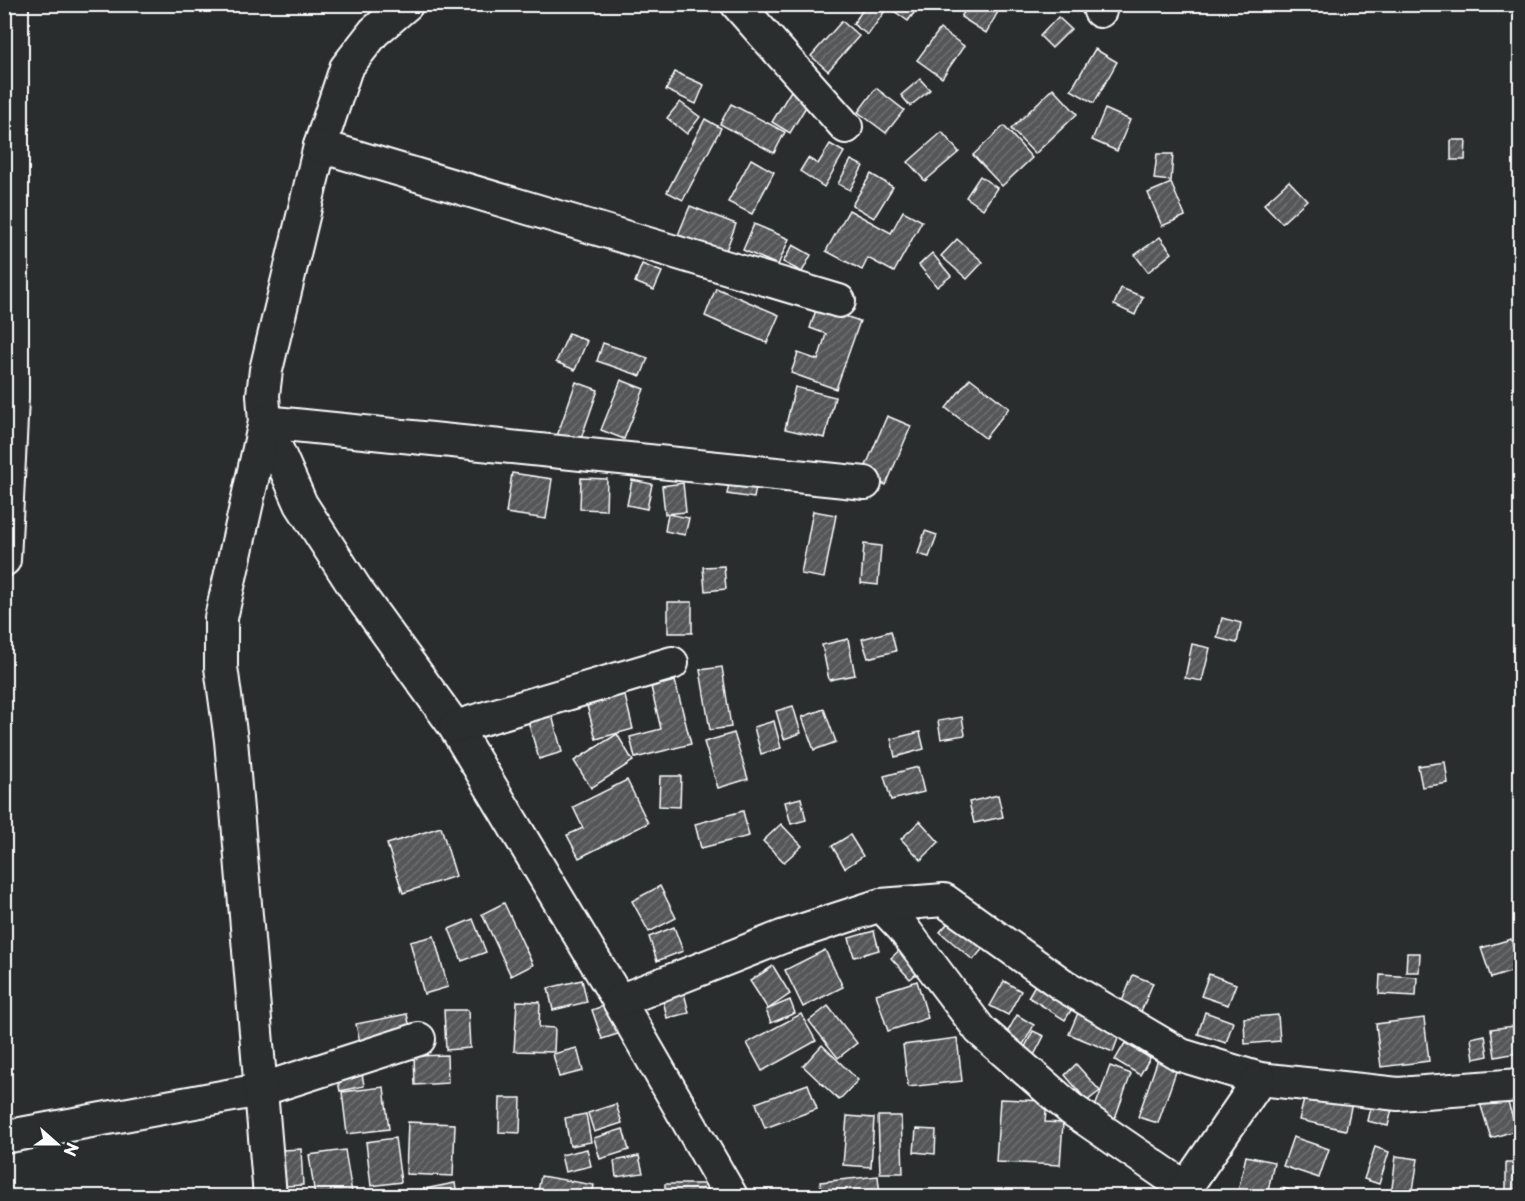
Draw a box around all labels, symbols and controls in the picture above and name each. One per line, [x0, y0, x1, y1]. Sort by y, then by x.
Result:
north arrow [27, 1114, 87, 1174]
text: N [58, 1140, 85, 1160]

